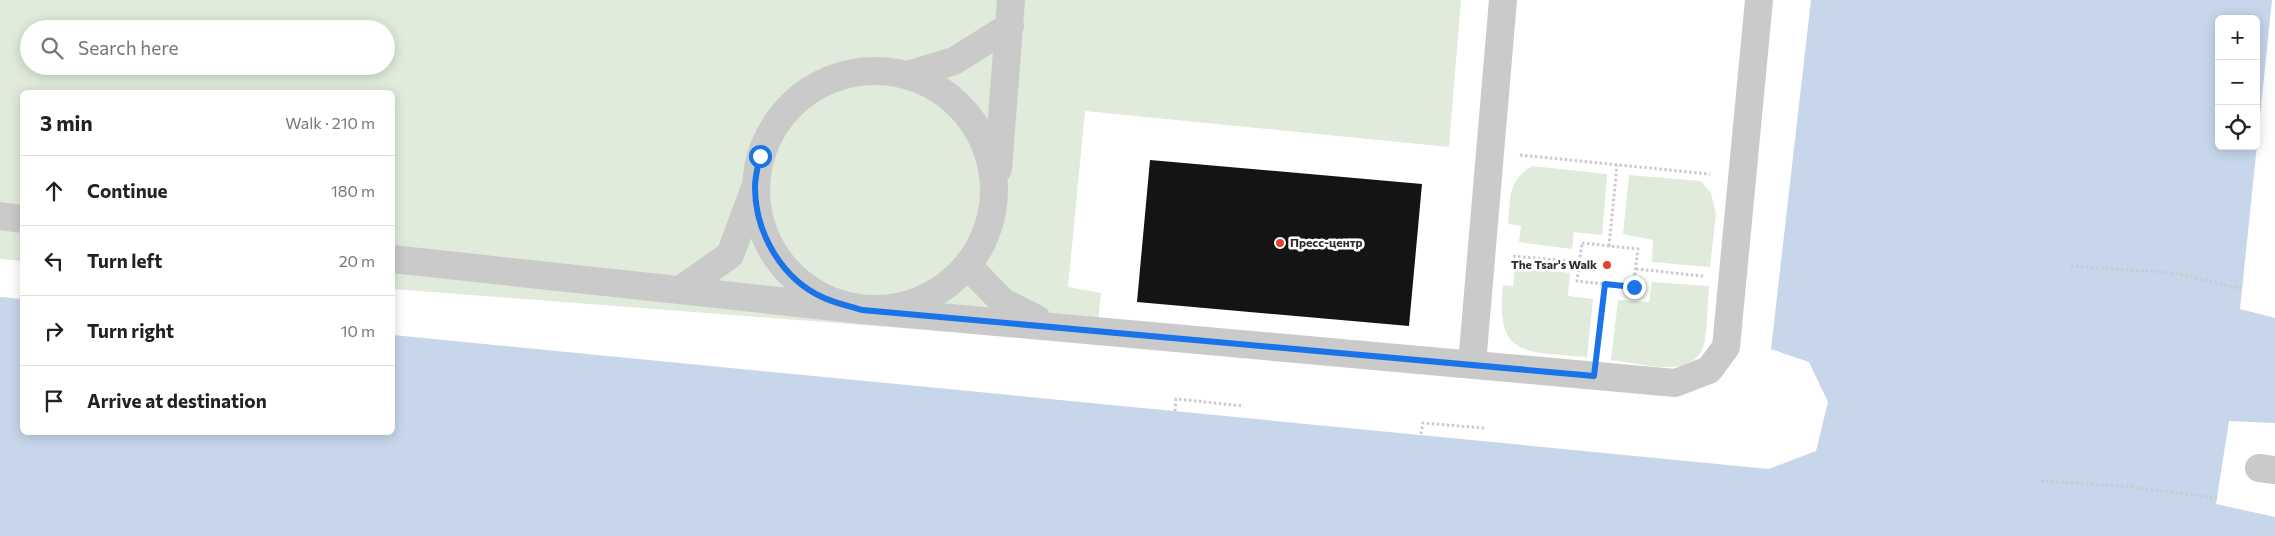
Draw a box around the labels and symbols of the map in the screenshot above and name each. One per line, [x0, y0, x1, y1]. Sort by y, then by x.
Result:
route start [749, 145, 772, 168]
place label: Пресс-центр [1290, 235, 1362, 249]
marker: Пресс-центр [1274, 237, 1286, 249]
place label: The Tsar's Walk [1511, 257, 1597, 271]
marker: The Tsar's Walk [1601, 259, 1613, 271]
route end [1623, 276, 1646, 299]

